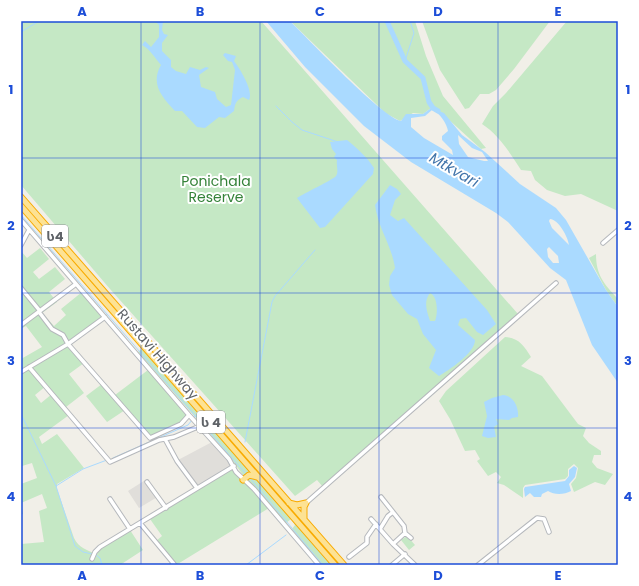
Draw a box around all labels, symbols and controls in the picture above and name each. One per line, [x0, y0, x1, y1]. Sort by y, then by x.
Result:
text: A [77, 2, 87, 21]
text: B [196, 2, 205, 21]
text: C [315, 2, 325, 21]
text: D [433, 2, 443, 21]
text: E [554, 2, 562, 21]
text: 1 [9, 80, 13, 99]
text: 1 [626, 80, 630, 99]
water label: Mtkvari [426, 147, 483, 192]
park label: Ponichala Reserve [181, 171, 251, 207]
text: 2 [7, 216, 15, 235]
text: 2 [624, 216, 632, 235]
road number: ს4 [42, 225, 68, 247]
street label: Rustavi Highway [113, 304, 203, 404]
text: 3 [7, 351, 15, 370]
text: 3 [624, 351, 632, 370]
road number: ს 4 [197, 411, 225, 433]
text: 4 [7, 487, 16, 506]
text: 4 [624, 487, 633, 506]
text: A [77, 566, 87, 585]
text: B [196, 566, 205, 585]
text: C [315, 566, 325, 585]
text: D [433, 566, 443, 585]
text: E [554, 566, 562, 585]

